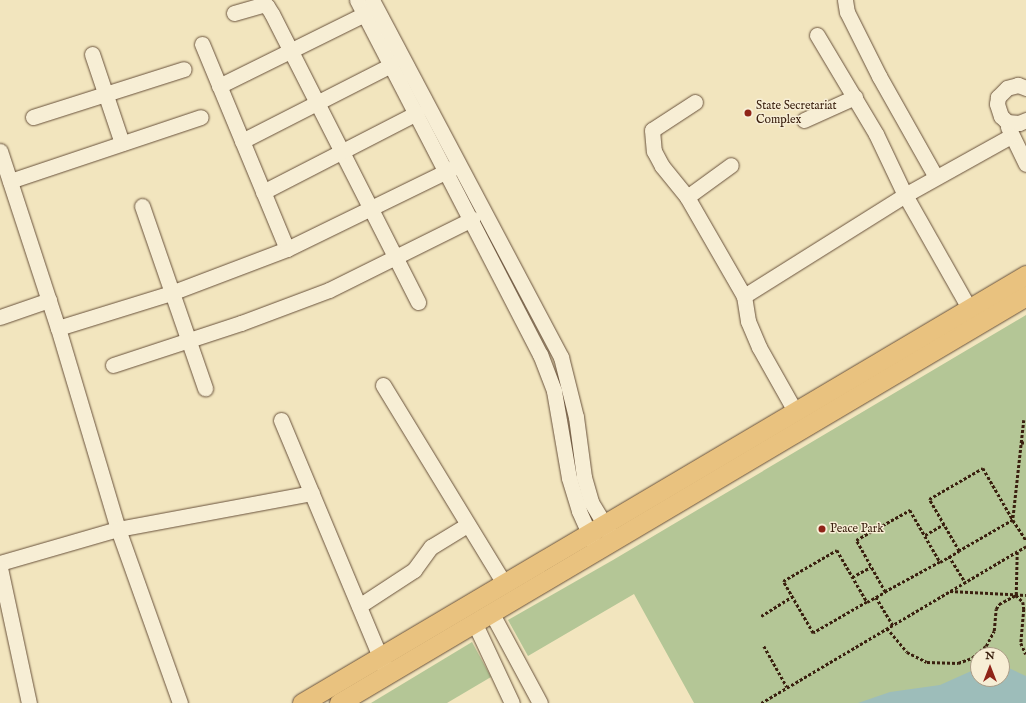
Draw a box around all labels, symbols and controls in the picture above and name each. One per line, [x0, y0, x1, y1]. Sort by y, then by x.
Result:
place label: State Secretariat Complex [756, 99, 837, 127]
marker: State Secretariat Complex [743, 108, 753, 118]
place label: Peace Park [830, 522, 884, 536]
marker: Peace Park [817, 524, 827, 534]
north arrow [970, 647, 1010, 687]
text: N [985, 649, 995, 663]

